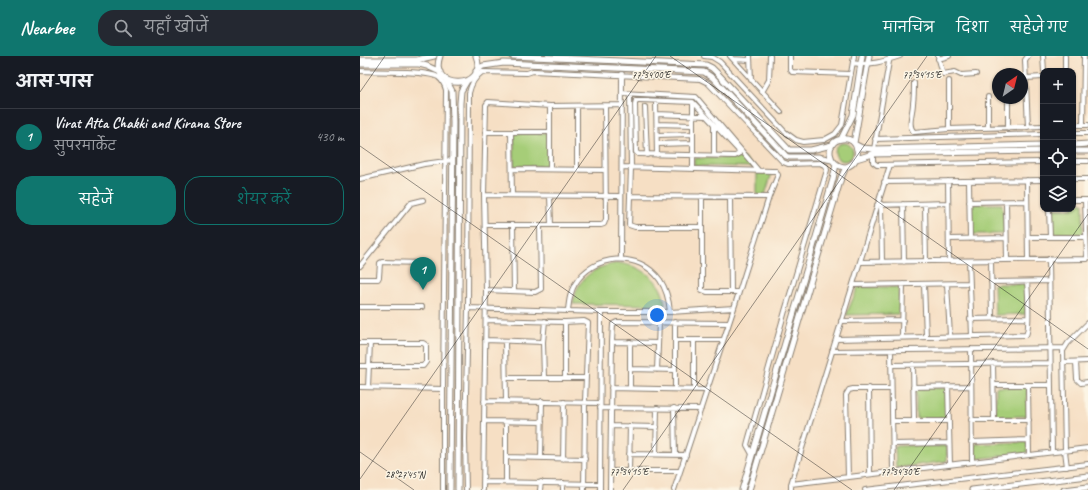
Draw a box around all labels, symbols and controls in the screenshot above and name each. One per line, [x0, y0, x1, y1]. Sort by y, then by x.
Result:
search box [98, 10, 378, 46]
text: Nearbee [20, 16, 74, 40]
icon: search [112, 17, 134, 39]
text: यहाँ खोजें [144, 18, 208, 37]
text: मानचित्र [883, 19, 934, 36]
text: दिशा [956, 19, 988, 36]
text: सहेजे गए [1010, 19, 1068, 36]
text: 77°34'00"E [632, 68, 672, 81]
text: 77°34'15"E [903, 68, 943, 81]
north arrow [992, 68, 1028, 104]
map controls [1040, 68, 1076, 212]
button: + [1040, 68, 1076, 104]
text: आस-पास [16, 71, 92, 92]
button: − [1040, 104, 1076, 140]
text: Virat Atta Chakki and Kirana Store [54, 114, 241, 133]
text: 1 [26, 129, 32, 145]
text: 430 m [316, 129, 344, 145]
text: सुपरमार्केट [54, 138, 116, 154]
button: locate [1040, 140, 1076, 176]
button: सहेजें [16, 176, 176, 225]
button: शेयर करें [184, 176, 344, 225]
button: layers [1040, 176, 1076, 212]
pin: 1 [410, 257, 436, 290]
your location [647, 305, 667, 325]
text: 77°34'15"E [610, 465, 650, 478]
text: 77°34'30"E [881, 465, 921, 478]
text: 28°27'45"N [385, 468, 427, 481]

